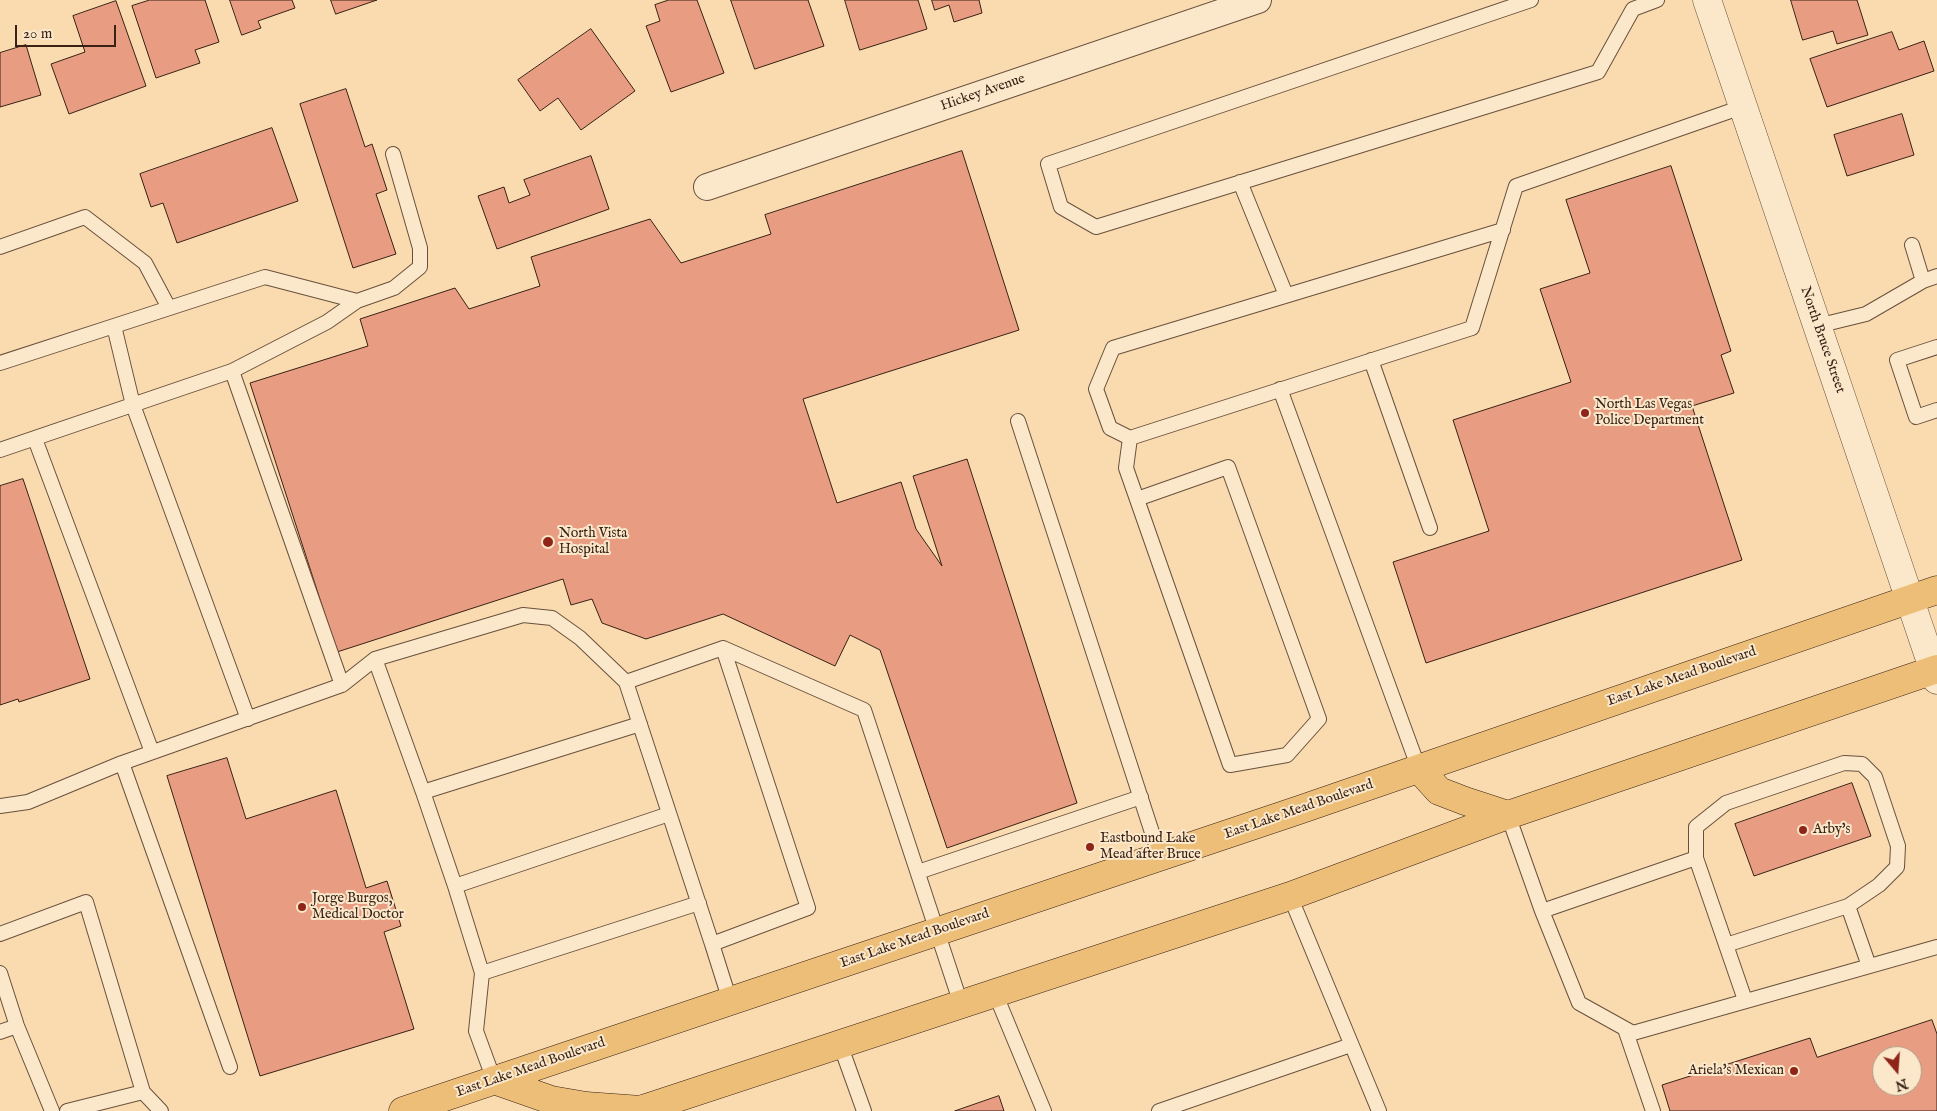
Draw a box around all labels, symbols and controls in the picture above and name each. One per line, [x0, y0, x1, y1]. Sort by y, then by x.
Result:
scale bar [18, 15, 119, 47]
text: 20 m [23, 24, 52, 43]
street label: Hickey Avenue [939, 71, 1027, 115]
street label: North Bruce Street [1796, 285, 1848, 395]
place label: North Las Vegas Police Department [1595, 397, 1704, 430]
marker: North Las Vegas Police Department [1579, 407, 1591, 419]
place label: North Vista Hospital [559, 526, 627, 558]
marker: North Vista Hospital [541, 535, 555, 549]
street label: East Lake Mead Boulevard [1605, 644, 1759, 710]
street label: East Lake Mead Boulevard [1222, 777, 1376, 843]
place label: Arby's [1813, 822, 1851, 838]
marker: Arby's [1797, 824, 1809, 836]
place label: Eastbound Lake Mead after Bruce [1100, 831, 1201, 864]
marker: Eastbound Lake Mead after Bruce [1084, 841, 1096, 853]
place label: Jorge Burgos, Medical Doctor [312, 891, 404, 924]
marker: Jorge Burgos, Medical Doctor [296, 901, 308, 913]
street label: East Lake Mead Boulevard [838, 906, 992, 972]
street label: East Lake Mead Boulevard [454, 1035, 608, 1101]
north arrow [1872, 1046, 1922, 1096]
place label: Ariela's Mexican [1688, 1063, 1784, 1079]
marker: Ariela's Mexican [1788, 1065, 1800, 1077]
text: N [1893, 1074, 1910, 1095]

